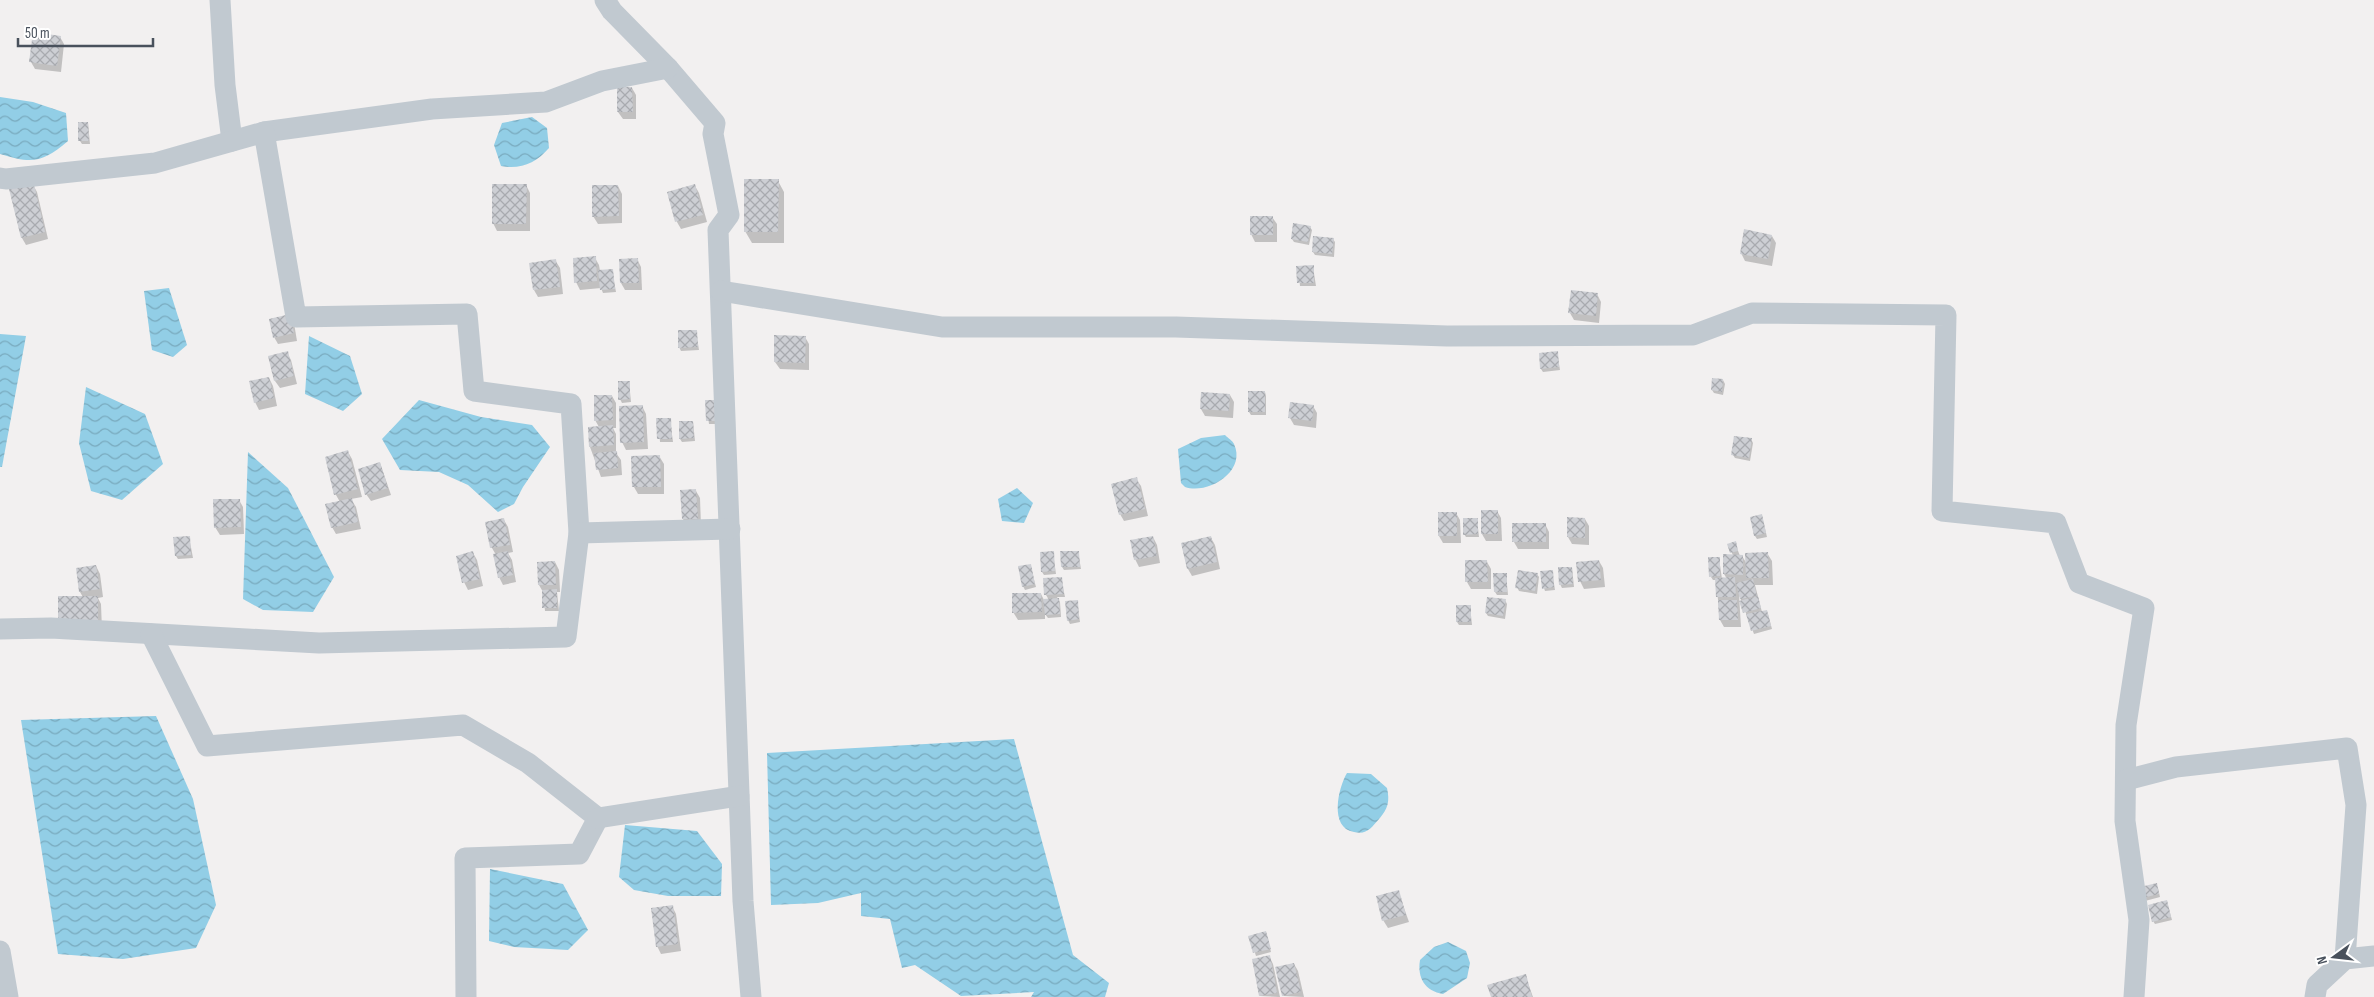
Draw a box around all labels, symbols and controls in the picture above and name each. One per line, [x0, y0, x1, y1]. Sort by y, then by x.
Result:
scale bar [18, 15, 152, 47]
text: 50 m [25, 24, 50, 43]
north arrow [2309, 932, 2359, 982]
text: N [2313, 954, 2331, 966]

